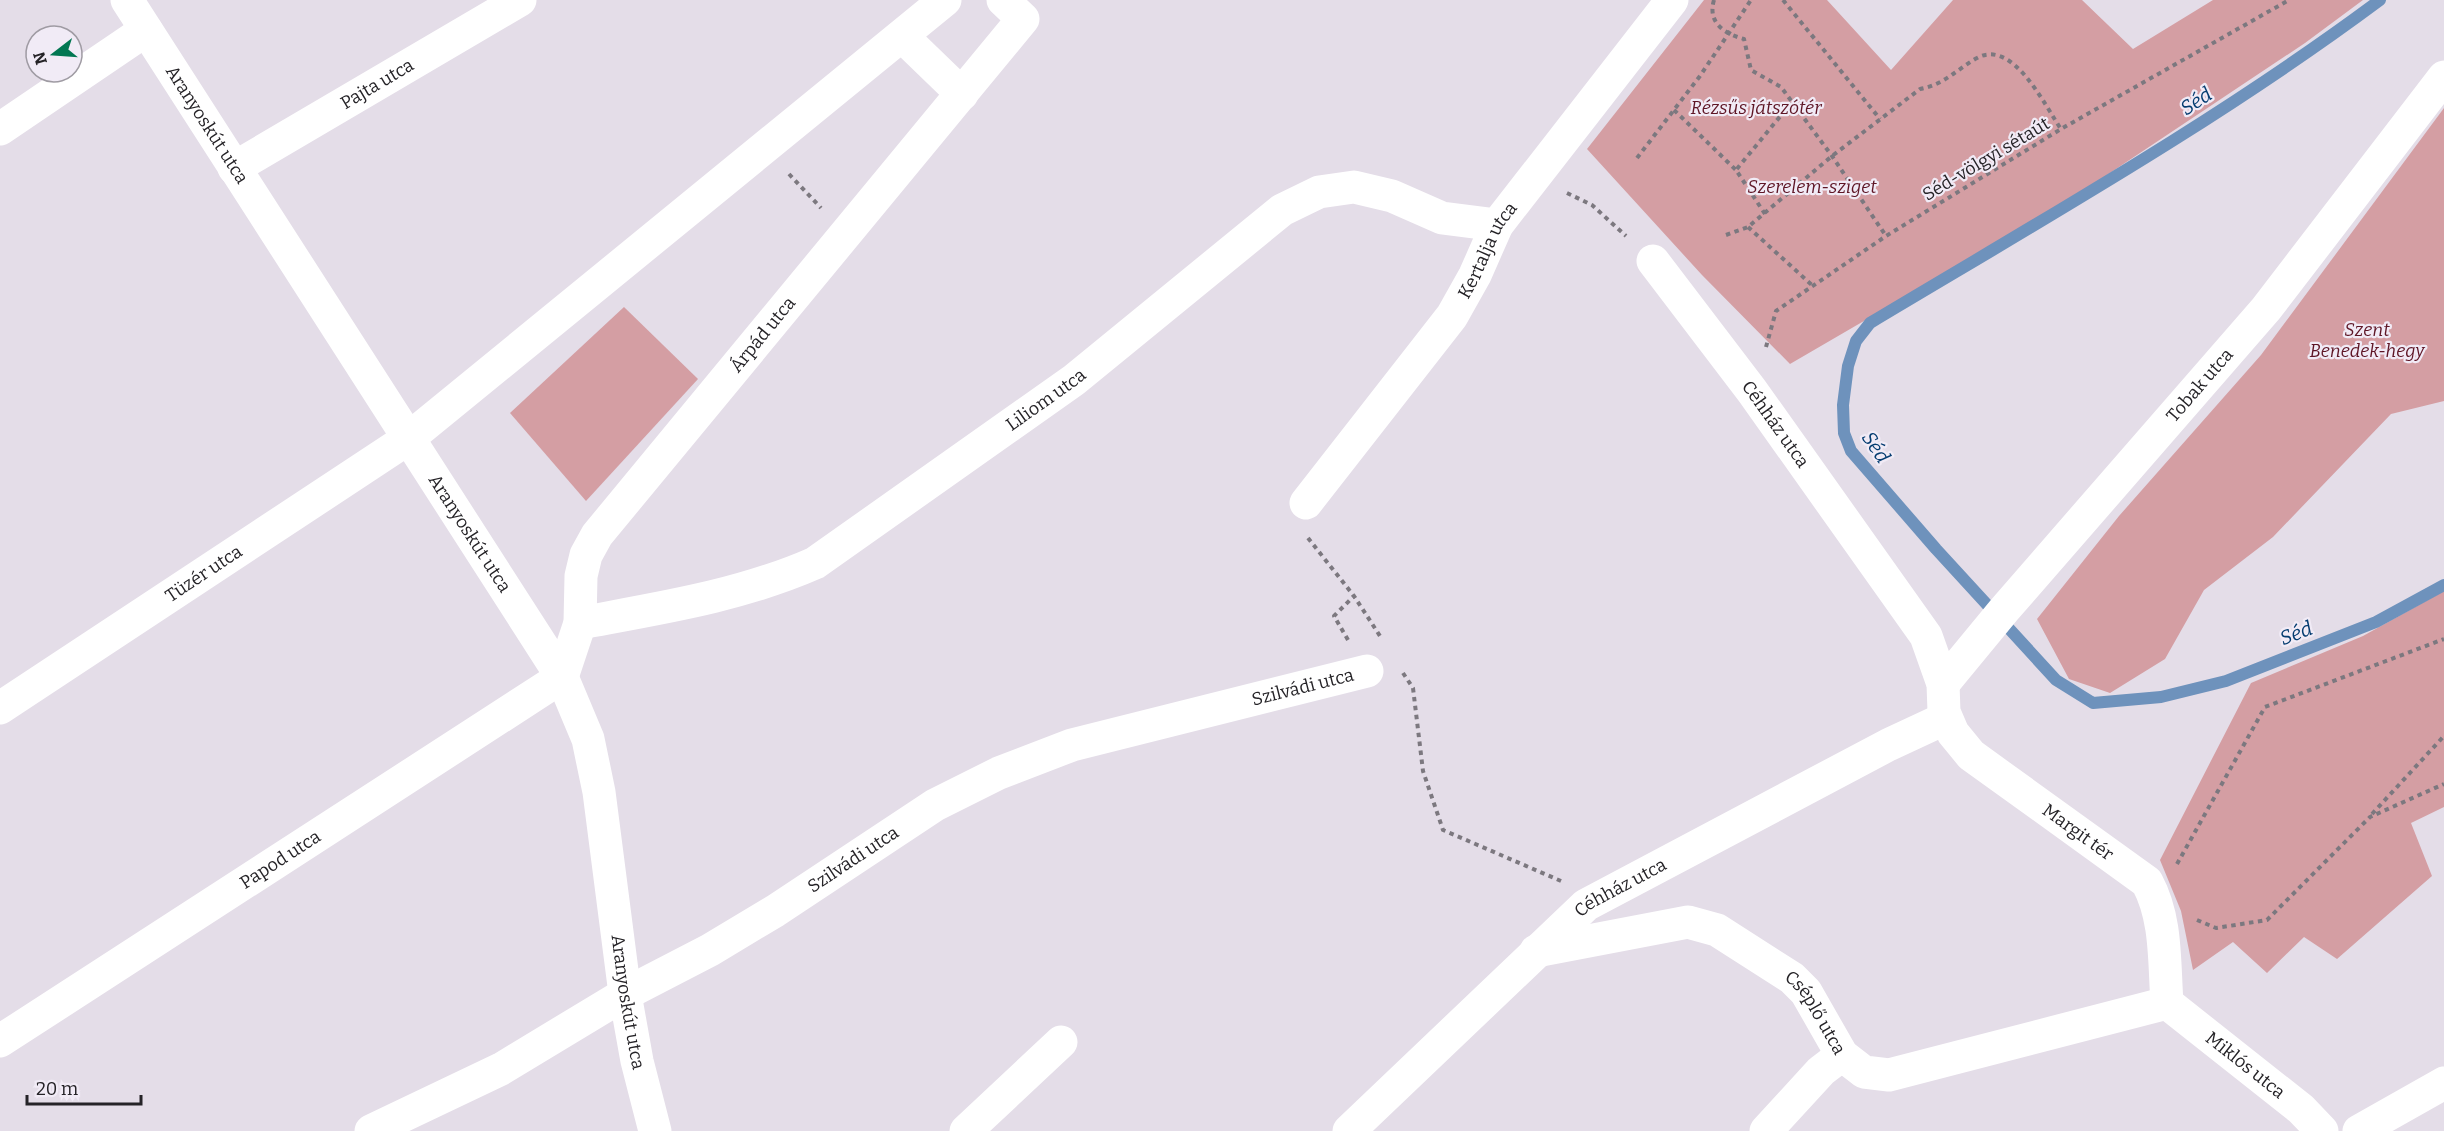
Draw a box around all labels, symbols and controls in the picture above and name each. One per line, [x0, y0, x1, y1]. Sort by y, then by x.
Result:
north arrow [24, 24, 84, 84]
text: N [29, 50, 51, 67]
street label: Pajta utca [337, 54, 418, 114]
street label: Aranyoskút utca [161, 61, 253, 188]
water label: Séd [2176, 82, 2217, 120]
park label: Rézsűs játszótér [1691, 97, 1822, 119]
street label: Séd-völgyi sétaút [1918, 112, 2054, 206]
park label: Szerelem-sziget [1747, 176, 1877, 198]
street label: Kertalja utca [1453, 198, 1522, 302]
street label: Árpád utca [725, 292, 800, 377]
park label: Szent Benedek-hegy [2310, 319, 2425, 362]
street label: Tobak utca [2162, 344, 2238, 426]
street label: Liliom utca [1002, 364, 1091, 436]
street label: Céhház utca [1737, 376, 1814, 472]
water label: Séd [1857, 427, 1895, 468]
street label: Aranyoskút utca [424, 470, 516, 597]
street label: Tüzér utca [161, 540, 246, 607]
water label: Séd [2276, 616, 2316, 650]
street label: Szilvádi utca [1249, 664, 1356, 711]
street label: Margit tér [2038, 799, 2118, 865]
street label: Szilvádi utca [803, 821, 903, 897]
street label: Papod utca [236, 825, 325, 894]
street label: Céhház utca [1569, 853, 1670, 921]
street label: Aranyoskút utca [606, 933, 650, 1072]
street label: Cséplő utca [1781, 966, 1850, 1059]
street label: Miklós utca [2201, 1027, 2290, 1103]
scale bar [27, 1068, 141, 1106]
text: 20 m [36, 1078, 78, 1100]

